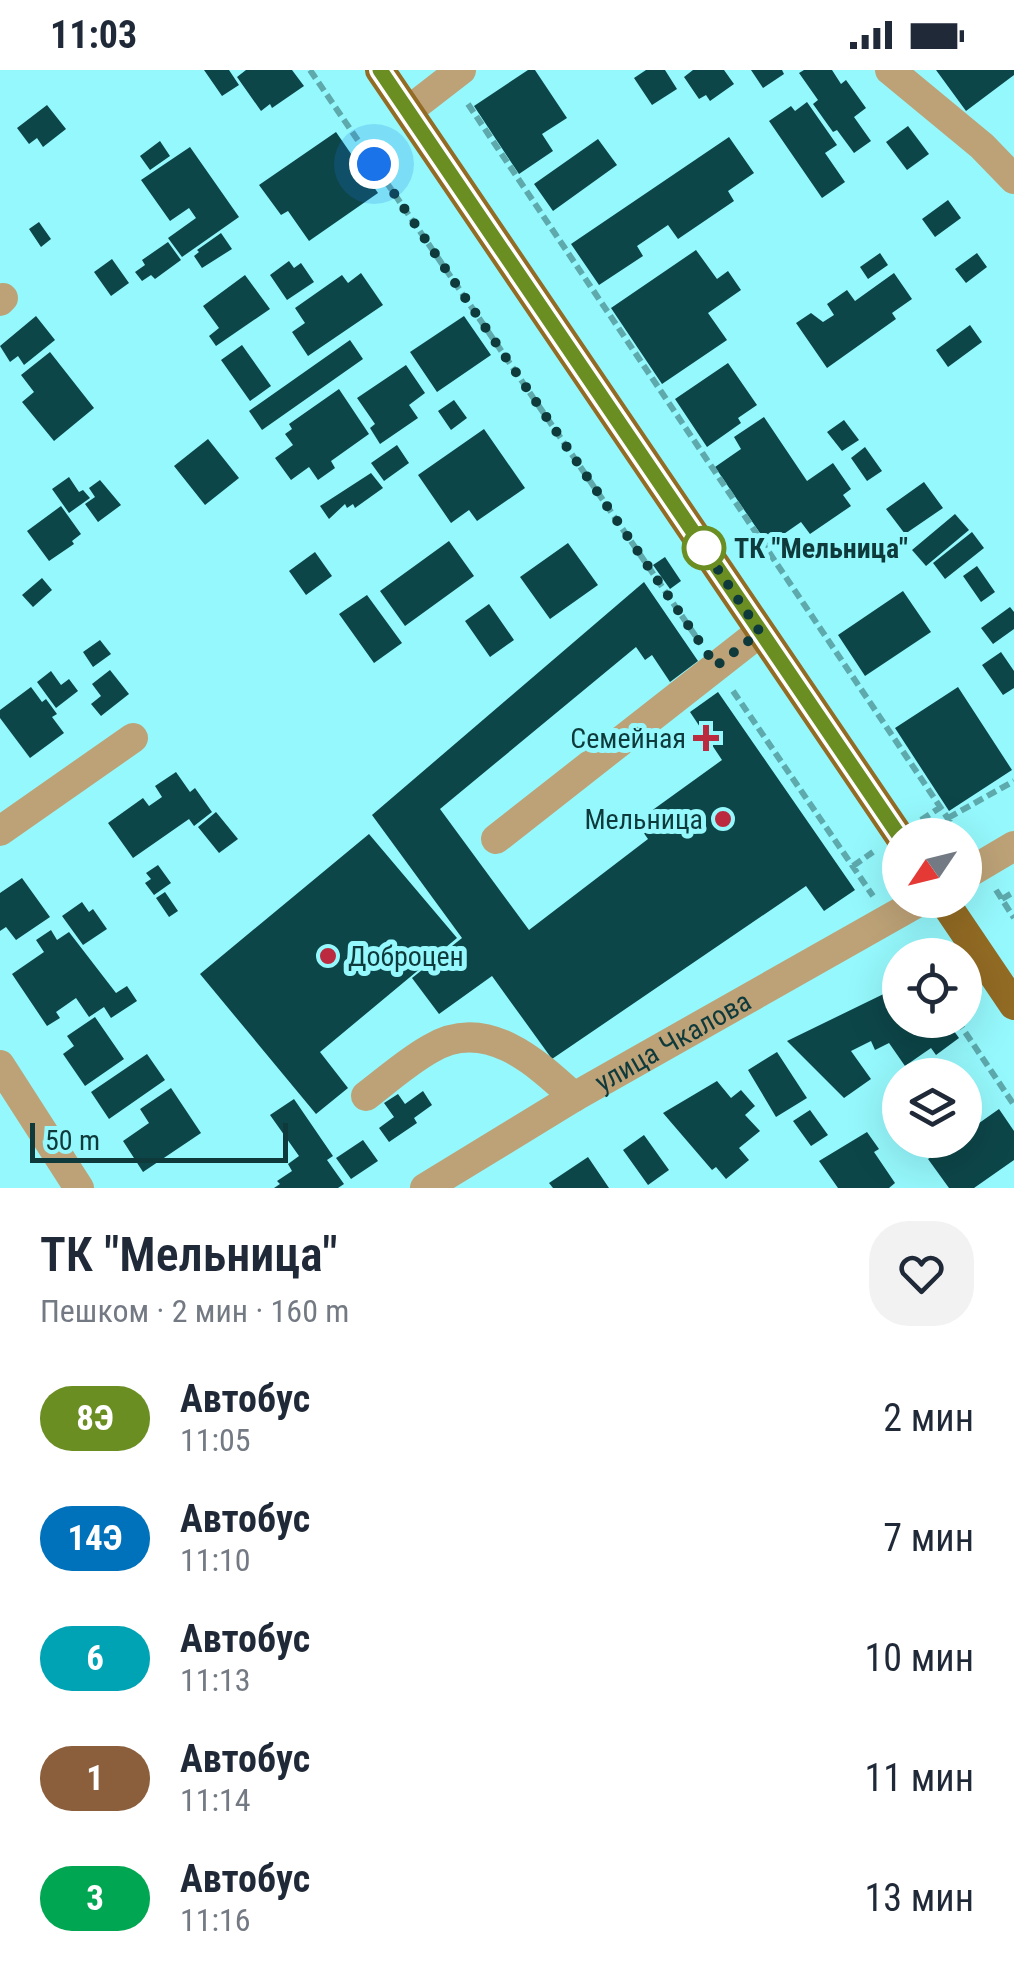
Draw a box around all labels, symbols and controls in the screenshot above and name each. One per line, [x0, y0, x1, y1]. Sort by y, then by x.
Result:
text: 11:03 [50, 13, 137, 57]
your location [349, 139, 399, 189]
marker: ТК "Мельница" [683, 527, 725, 569]
place label: ТК "Мельница" [734, 532, 908, 565]
place label: Семейная [570, 722, 686, 755]
marker: Семейная [695, 727, 717, 749]
place label: Мельница [584, 803, 703, 836]
marker: Мельница [712, 808, 734, 830]
north arrow [882, 818, 982, 918]
map controls [882, 818, 982, 1158]
button: locate [882, 938, 982, 1038]
place label: Доброцен [348, 940, 464, 973]
marker: Доброцен [317, 945, 339, 967]
street label: улица Чкалова [589, 984, 756, 1098]
button: layers [882, 1058, 982, 1158]
scale bar [30, 1118, 288, 1162]
text: 50 m [45, 1124, 100, 1157]
button: heart [869, 1221, 974, 1326]
text: ТК "Мельница" [40, 1226, 338, 1283]
text: Пешком · 2 мин · 160 m [40, 1292, 349, 1330]
text: Автобус [180, 1377, 310, 1421]
text: 2 мин [883, 1396, 974, 1440]
text: 8Э [76, 1398, 114, 1439]
text: 11:05 [180, 1421, 251, 1459]
text: Автобус [180, 1497, 310, 1541]
text: 7 мин [883, 1516, 974, 1560]
text: 14Э [67, 1518, 123, 1559]
text: 11:10 [180, 1541, 251, 1579]
text: Автобус [180, 1617, 310, 1661]
text: 10 мин [865, 1636, 974, 1680]
text: 6 [86, 1638, 104, 1679]
text: 11:13 [180, 1661, 251, 1699]
text: Автобус [180, 1737, 310, 1781]
text: 11 мин [865, 1756, 974, 1800]
text: 1 [86, 1758, 104, 1799]
text: 11:14 [180, 1781, 251, 1819]
text: Автобус [180, 1857, 310, 1901]
text: 13 мин [865, 1876, 974, 1920]
text: 3 [86, 1878, 104, 1919]
text: 11:16 [180, 1901, 251, 1939]

